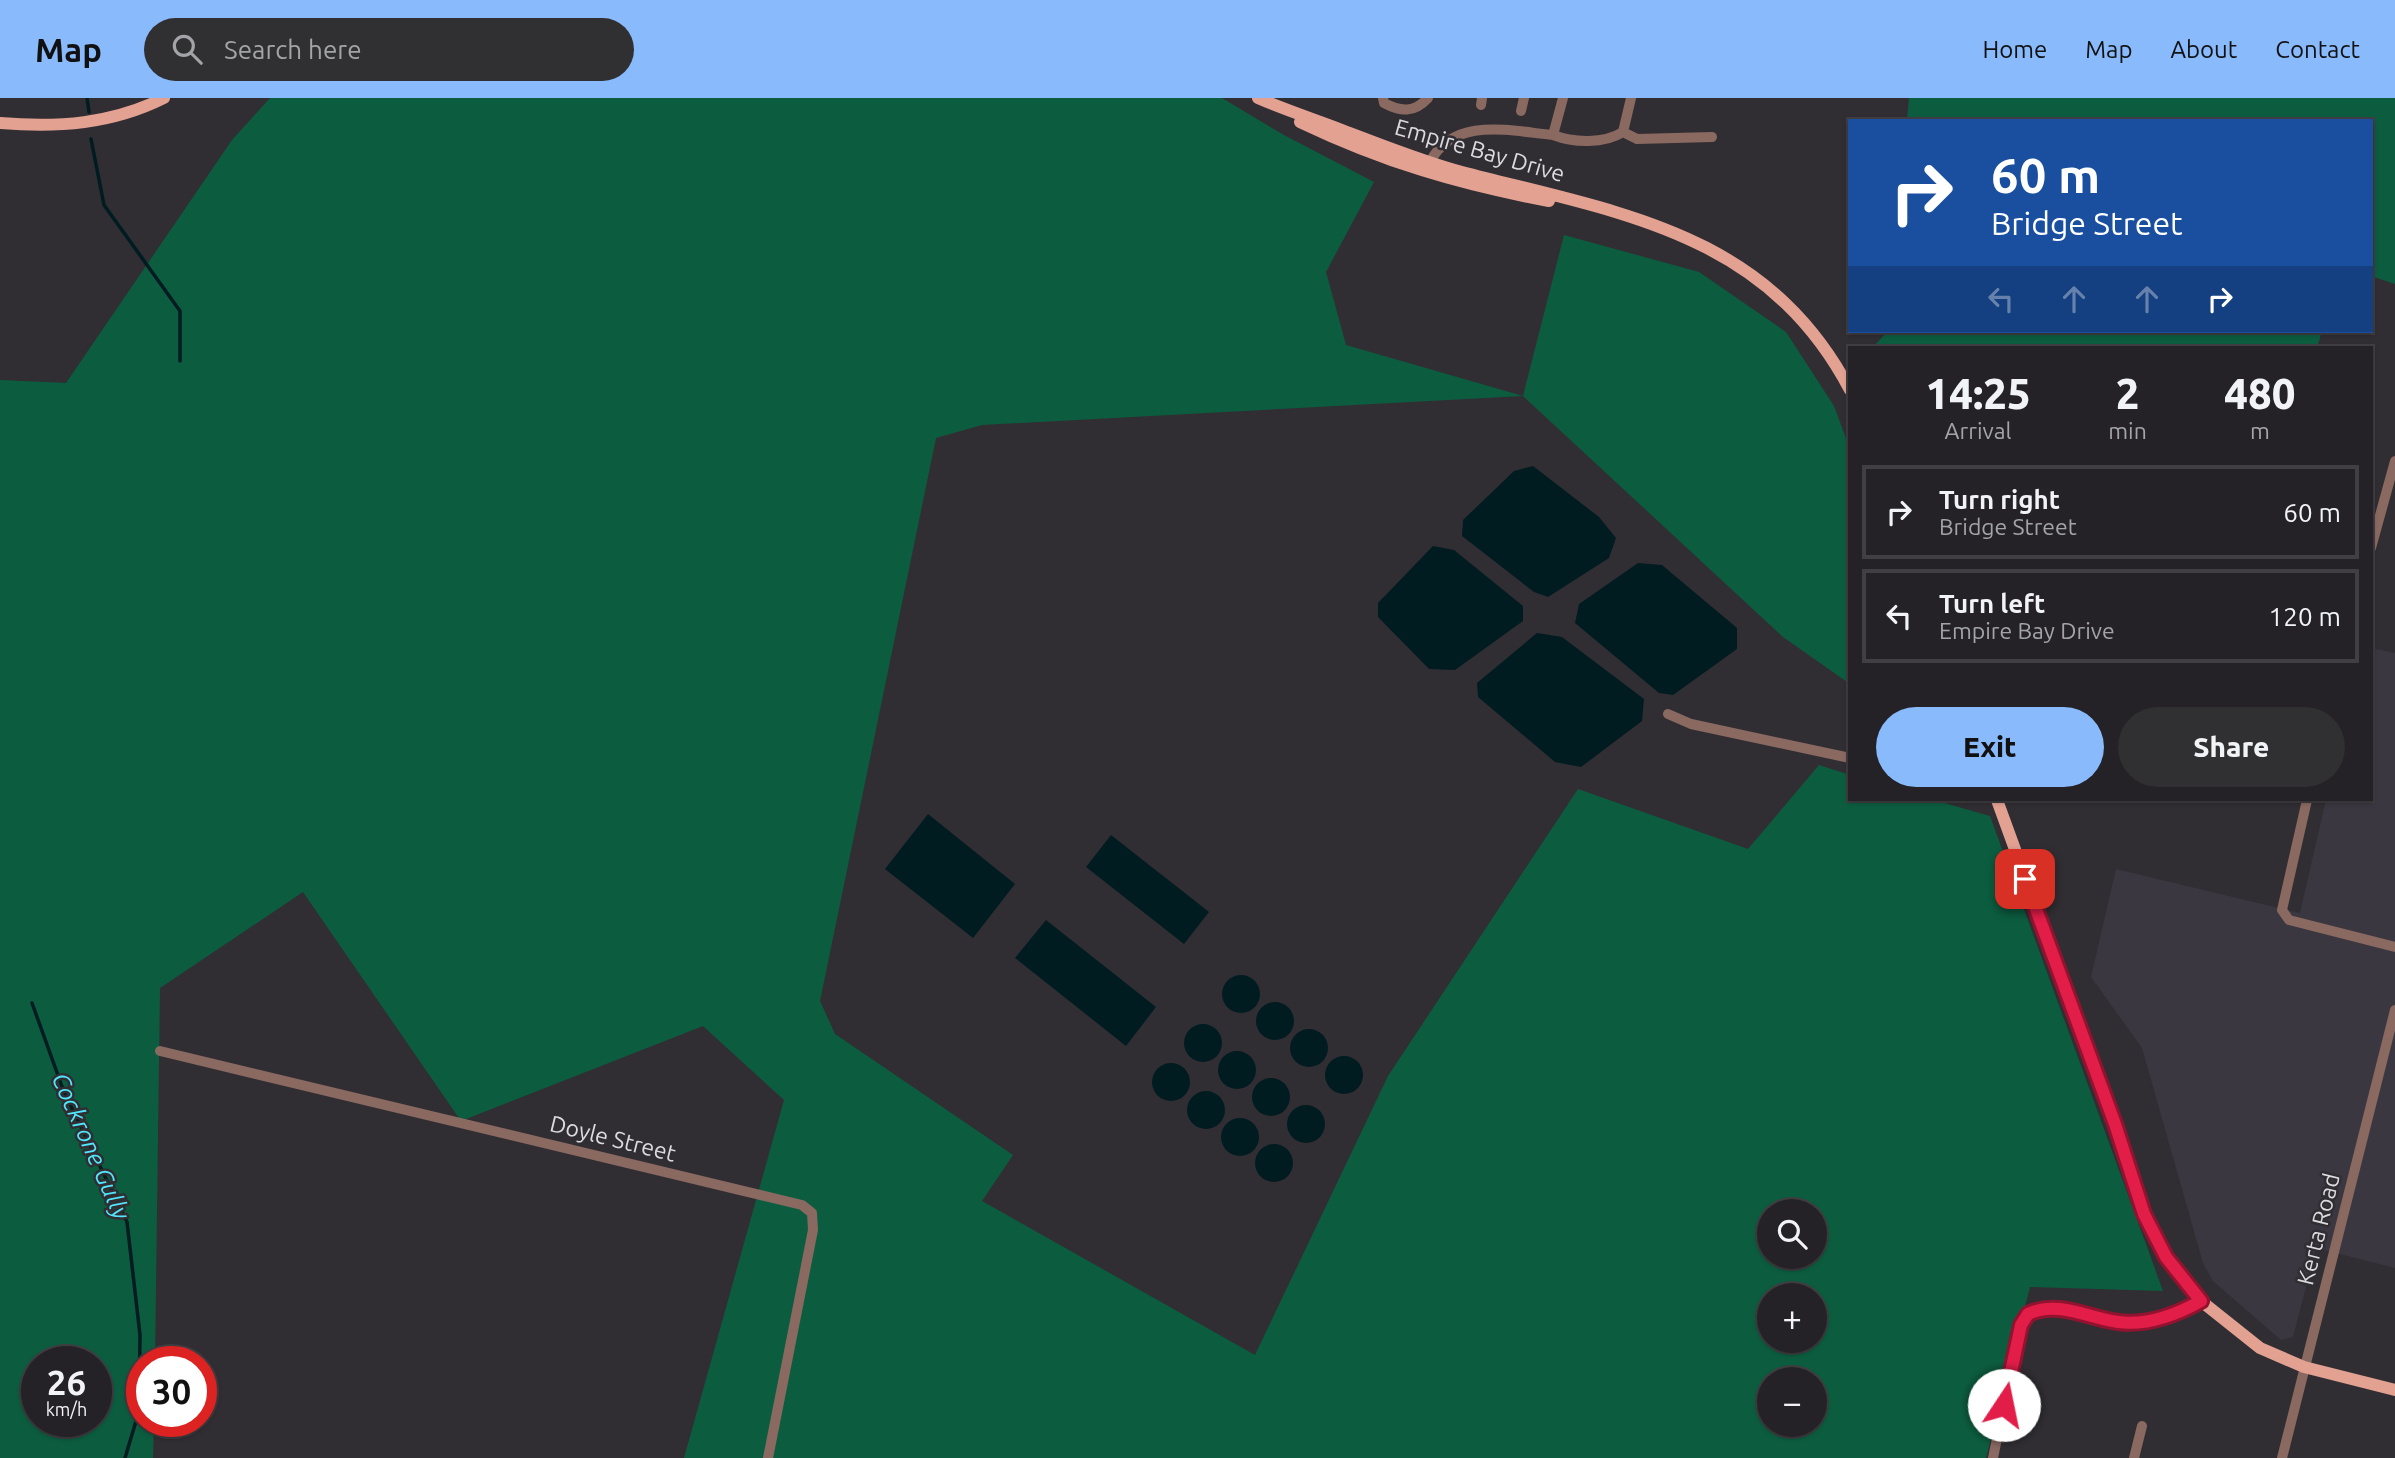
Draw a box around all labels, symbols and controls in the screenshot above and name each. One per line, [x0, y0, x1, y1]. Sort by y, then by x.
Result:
search box [144, 18, 634, 81]
icon: search [168, 30, 206, 68]
text: Map [35, 31, 102, 68]
text: Search here [224, 35, 362, 64]
text: Home [1982, 36, 2047, 63]
text: Map [2085, 36, 2132, 63]
text: About [2170, 36, 2237, 63]
text: Contact [2275, 36, 2360, 63]
street label: Empire Bay Drive [1392, 114, 1568, 186]
icon: right [1876, 147, 1967, 238]
text: 60 m [1991, 147, 2100, 202]
text: Bridge Street [1991, 205, 2183, 241]
icon: left [1982, 280, 2020, 318]
icon: ahead [2055, 280, 2093, 318]
icon: ahead [2128, 280, 2166, 318]
icon: right [2201, 280, 2239, 318]
text: 14:25 [1926, 370, 2031, 417]
text: 2 [2116, 370, 2139, 417]
text: 480 [2224, 370, 2295, 417]
text: Arrival [1945, 418, 2012, 443]
text: min [2108, 418, 2147, 443]
text: m [2250, 418, 2270, 443]
text: Turn right [1939, 485, 2060, 514]
icon: right [1880, 493, 1918, 531]
text: 60 m [2283, 498, 2341, 527]
text: Bridge Street [1939, 514, 2077, 539]
text: Turn left [1939, 589, 2045, 618]
icon: left [1880, 597, 1918, 635]
text: 120 m [2269, 602, 2341, 631]
text: Empire Bay Drive [1939, 618, 2115, 643]
button: Exit [1876, 707, 2104, 787]
button: Share [2118, 707, 2345, 787]
pin [1995, 849, 2055, 909]
icon: arrive [2006, 860, 2044, 898]
water label: Cockrone Gully [47, 1069, 136, 1224]
street label: Doyle Street [547, 1110, 679, 1166]
street label: Kerta Road [2292, 1171, 2344, 1287]
map controls [1757, 1199, 1827, 1437]
button: search [1757, 1199, 1827, 1269]
button: + [1757, 1283, 1827, 1353]
speed limit sign: 30 [126, 1346, 217, 1437]
text: 26 [47, 1362, 86, 1402]
button: − [1757, 1367, 1827, 1437]
position arrow [1967, 1368, 2041, 1442]
text: km/h [46, 1399, 87, 1419]

